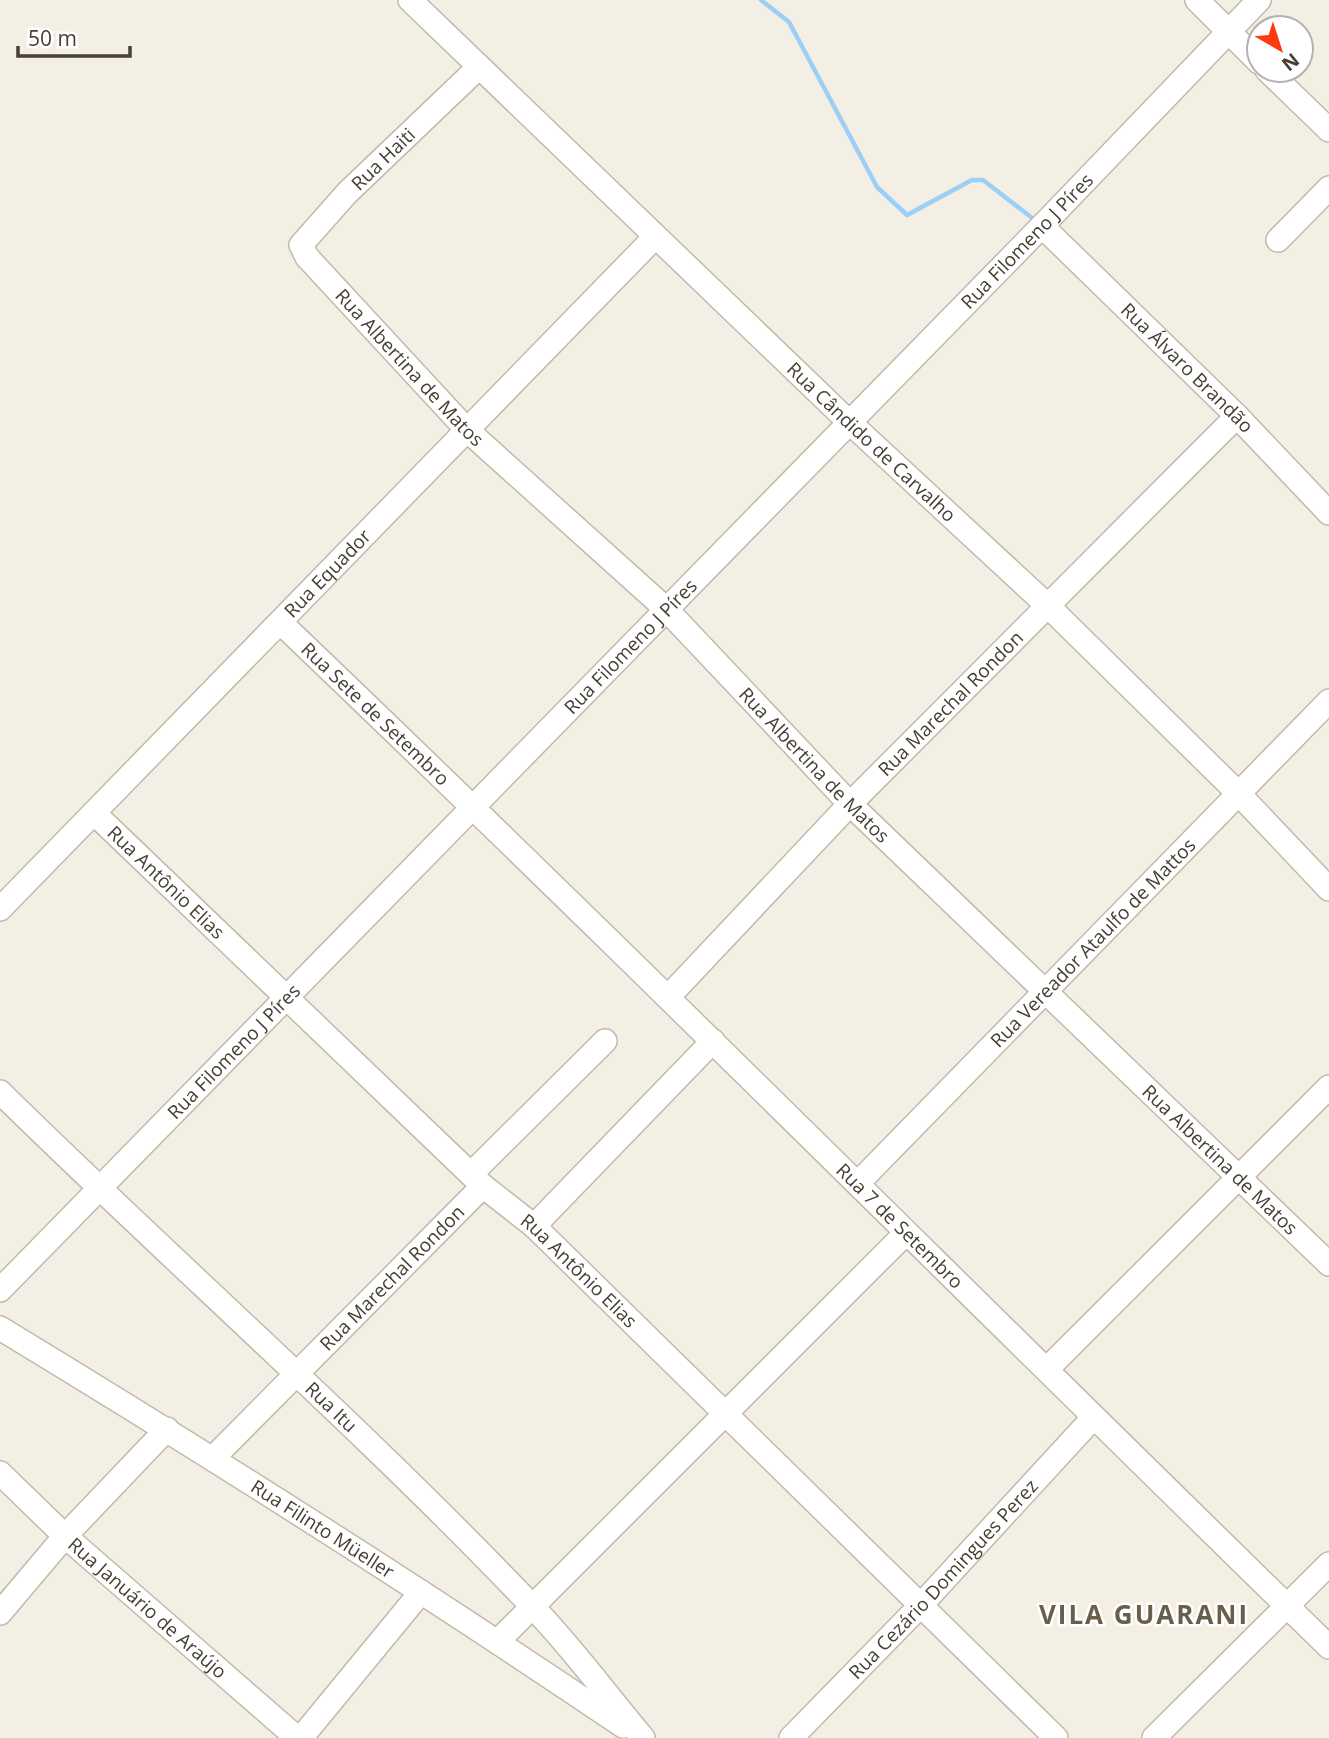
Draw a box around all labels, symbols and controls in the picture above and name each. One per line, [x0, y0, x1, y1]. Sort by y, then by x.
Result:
scale bar [18, 14, 130, 58]
north arrow [1245, 14, 1315, 84]
text: 50 m [28, 24, 77, 52]
text: N [1277, 47, 1305, 77]
street label: Rua Haiti [345, 122, 421, 196]
street label: Rua Filomeno J Píres [955, 167, 1099, 315]
street label: Rua Albertina de Matos [330, 283, 489, 452]
street label: Rua Álvaro Brandão [1115, 297, 1259, 438]
street label: Rua Cândido de Carvalho [781, 356, 962, 528]
street label: Rua Equador [278, 523, 377, 623]
street label: Rua Filomeno J Píres [558, 573, 703, 720]
street label: Rua Marechal Rondon [872, 625, 1029, 782]
street label: Rua Sete de Setembro [296, 636, 455, 791]
street label: Rua Albertina de Matos [733, 682, 895, 848]
street label: Rua Antônio Elias [102, 820, 231, 945]
street label: Rua Vereador Ataulfo de Mattos [985, 832, 1201, 1053]
street label: Rua Filomeno J Píres [162, 978, 306, 1125]
street label: Rua Albertina de Matos [1137, 1079, 1304, 1240]
street label: Rua 7 de Setembro [831, 1157, 969, 1294]
street label: Rua Marechal Rondon [314, 1199, 470, 1356]
street label: Rua Antônio Elias [515, 1207, 643, 1333]
street label: Rua Itu [300, 1376, 363, 1438]
street label: Rua Filinto Müeller [246, 1473, 399, 1584]
street label: Rua Cezário Domingues Perez [843, 1473, 1043, 1685]
street label: Rua Januário de Araújo [63, 1531, 233, 1684]
district label: VILA GUARANI [1039, 1596, 1249, 1632]

